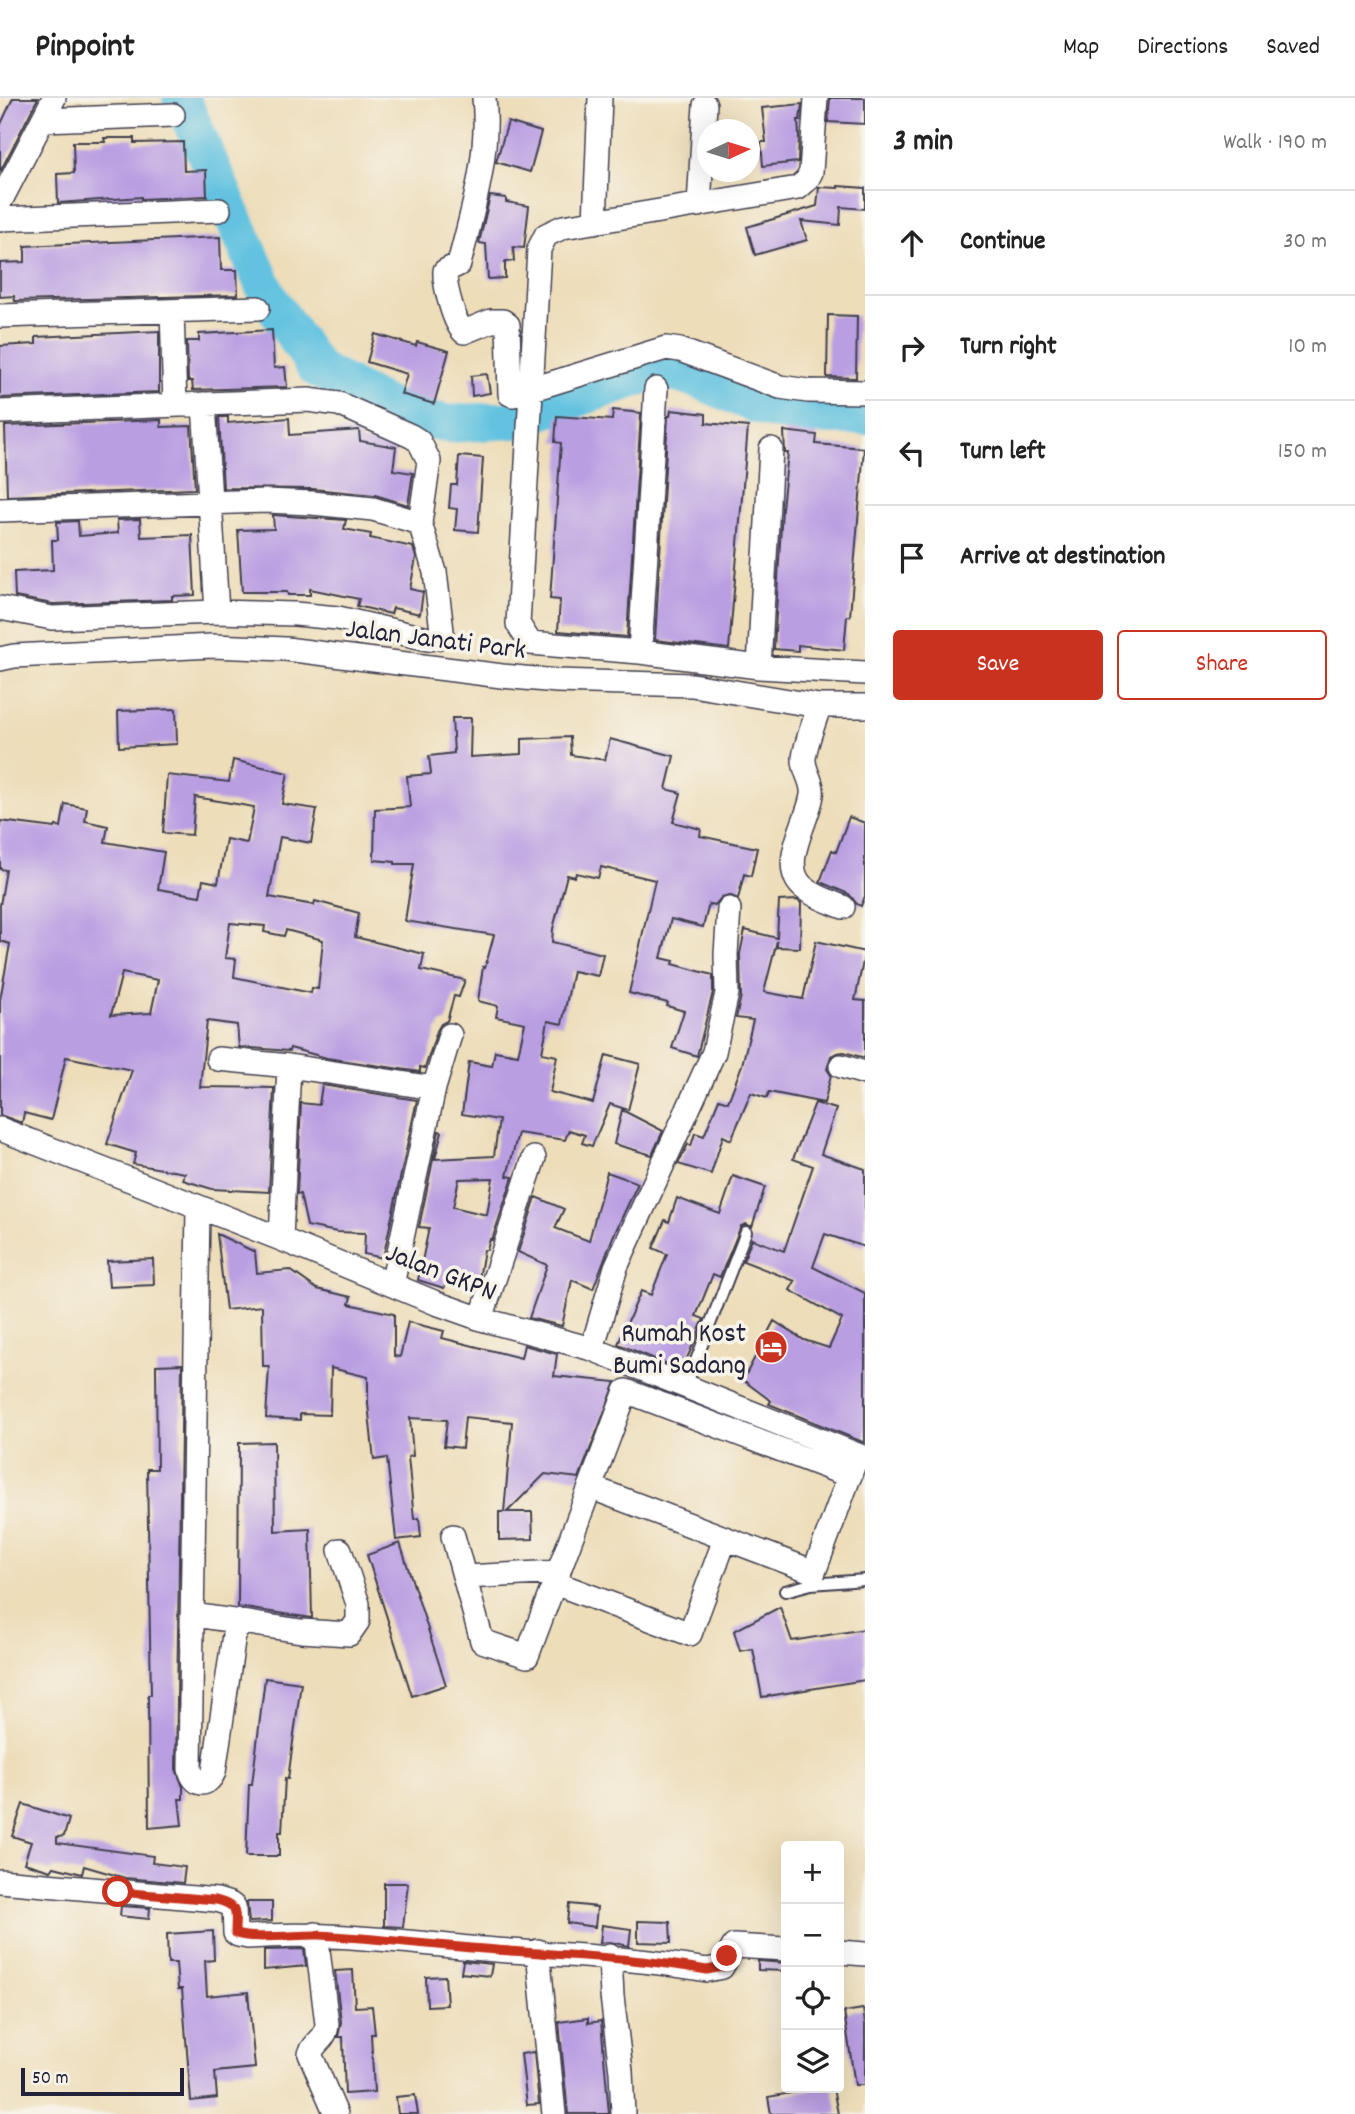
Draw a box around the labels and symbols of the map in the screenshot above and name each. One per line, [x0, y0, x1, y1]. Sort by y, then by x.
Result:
north arrow [697, 119, 760, 182]
street label: Jalan Janati Park [343, 611, 528, 673]
street label: Jalan GKPN [379, 1235, 502, 1314]
place label: Rumah Kost Bumi Sadang [613, 1316, 746, 1388]
hotel icon: Rumah Kost Bumi Sadang [752, 1328, 790, 1366]
route start [102, 1876, 133, 1907]
route end [711, 1940, 742, 1971]
scale bar [21, 2065, 184, 2097]

